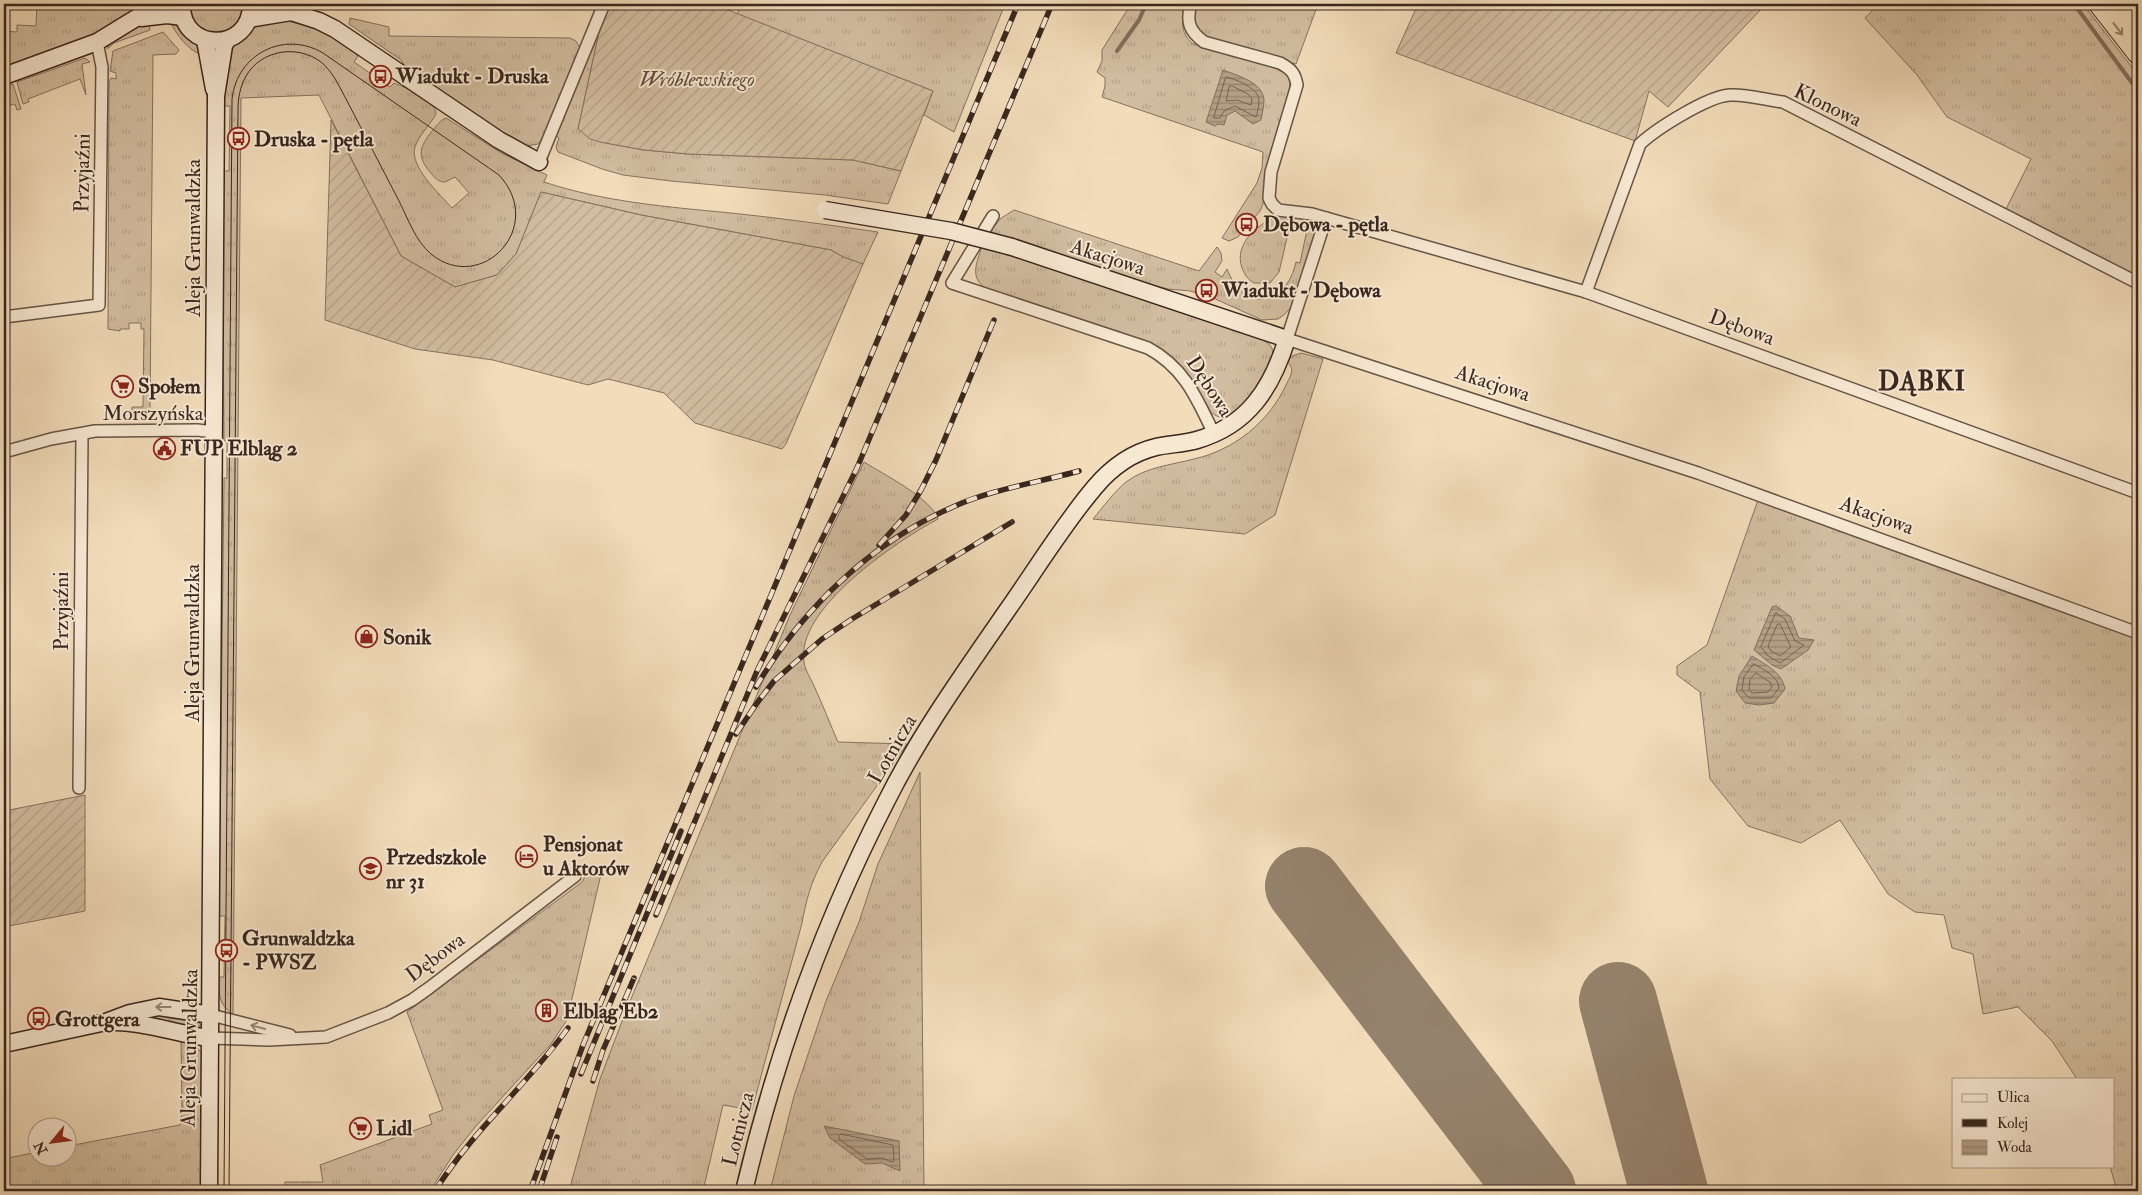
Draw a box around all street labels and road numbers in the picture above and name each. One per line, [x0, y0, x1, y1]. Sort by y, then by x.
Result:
street label: Klonowa [1789, 77, 1867, 134]
street label: Przyjaźni [68, 133, 97, 213]
street label: Aleja Grunwaldzka [180, 159, 207, 318]
street label: Akacjowa [1066, 232, 1149, 282]
street label: Dębowa [1705, 303, 1779, 352]
street label: Dębowa [1180, 351, 1240, 422]
street label: Akacjowa [1451, 358, 1534, 408]
street label: Morszyńska [103, 400, 204, 427]
street label: Akacjowa [1835, 489, 1918, 541]
street label: Aleja Grunwaldzka [179, 564, 206, 723]
street label: Przyjaźni [48, 571, 75, 651]
street label: Lotnicza [862, 709, 923, 789]
street label: Dębowa [400, 926, 471, 989]
street label: Aleja Grunwaldzka [175, 968, 204, 1128]
street label: Lotnicza [716, 1089, 761, 1169]

